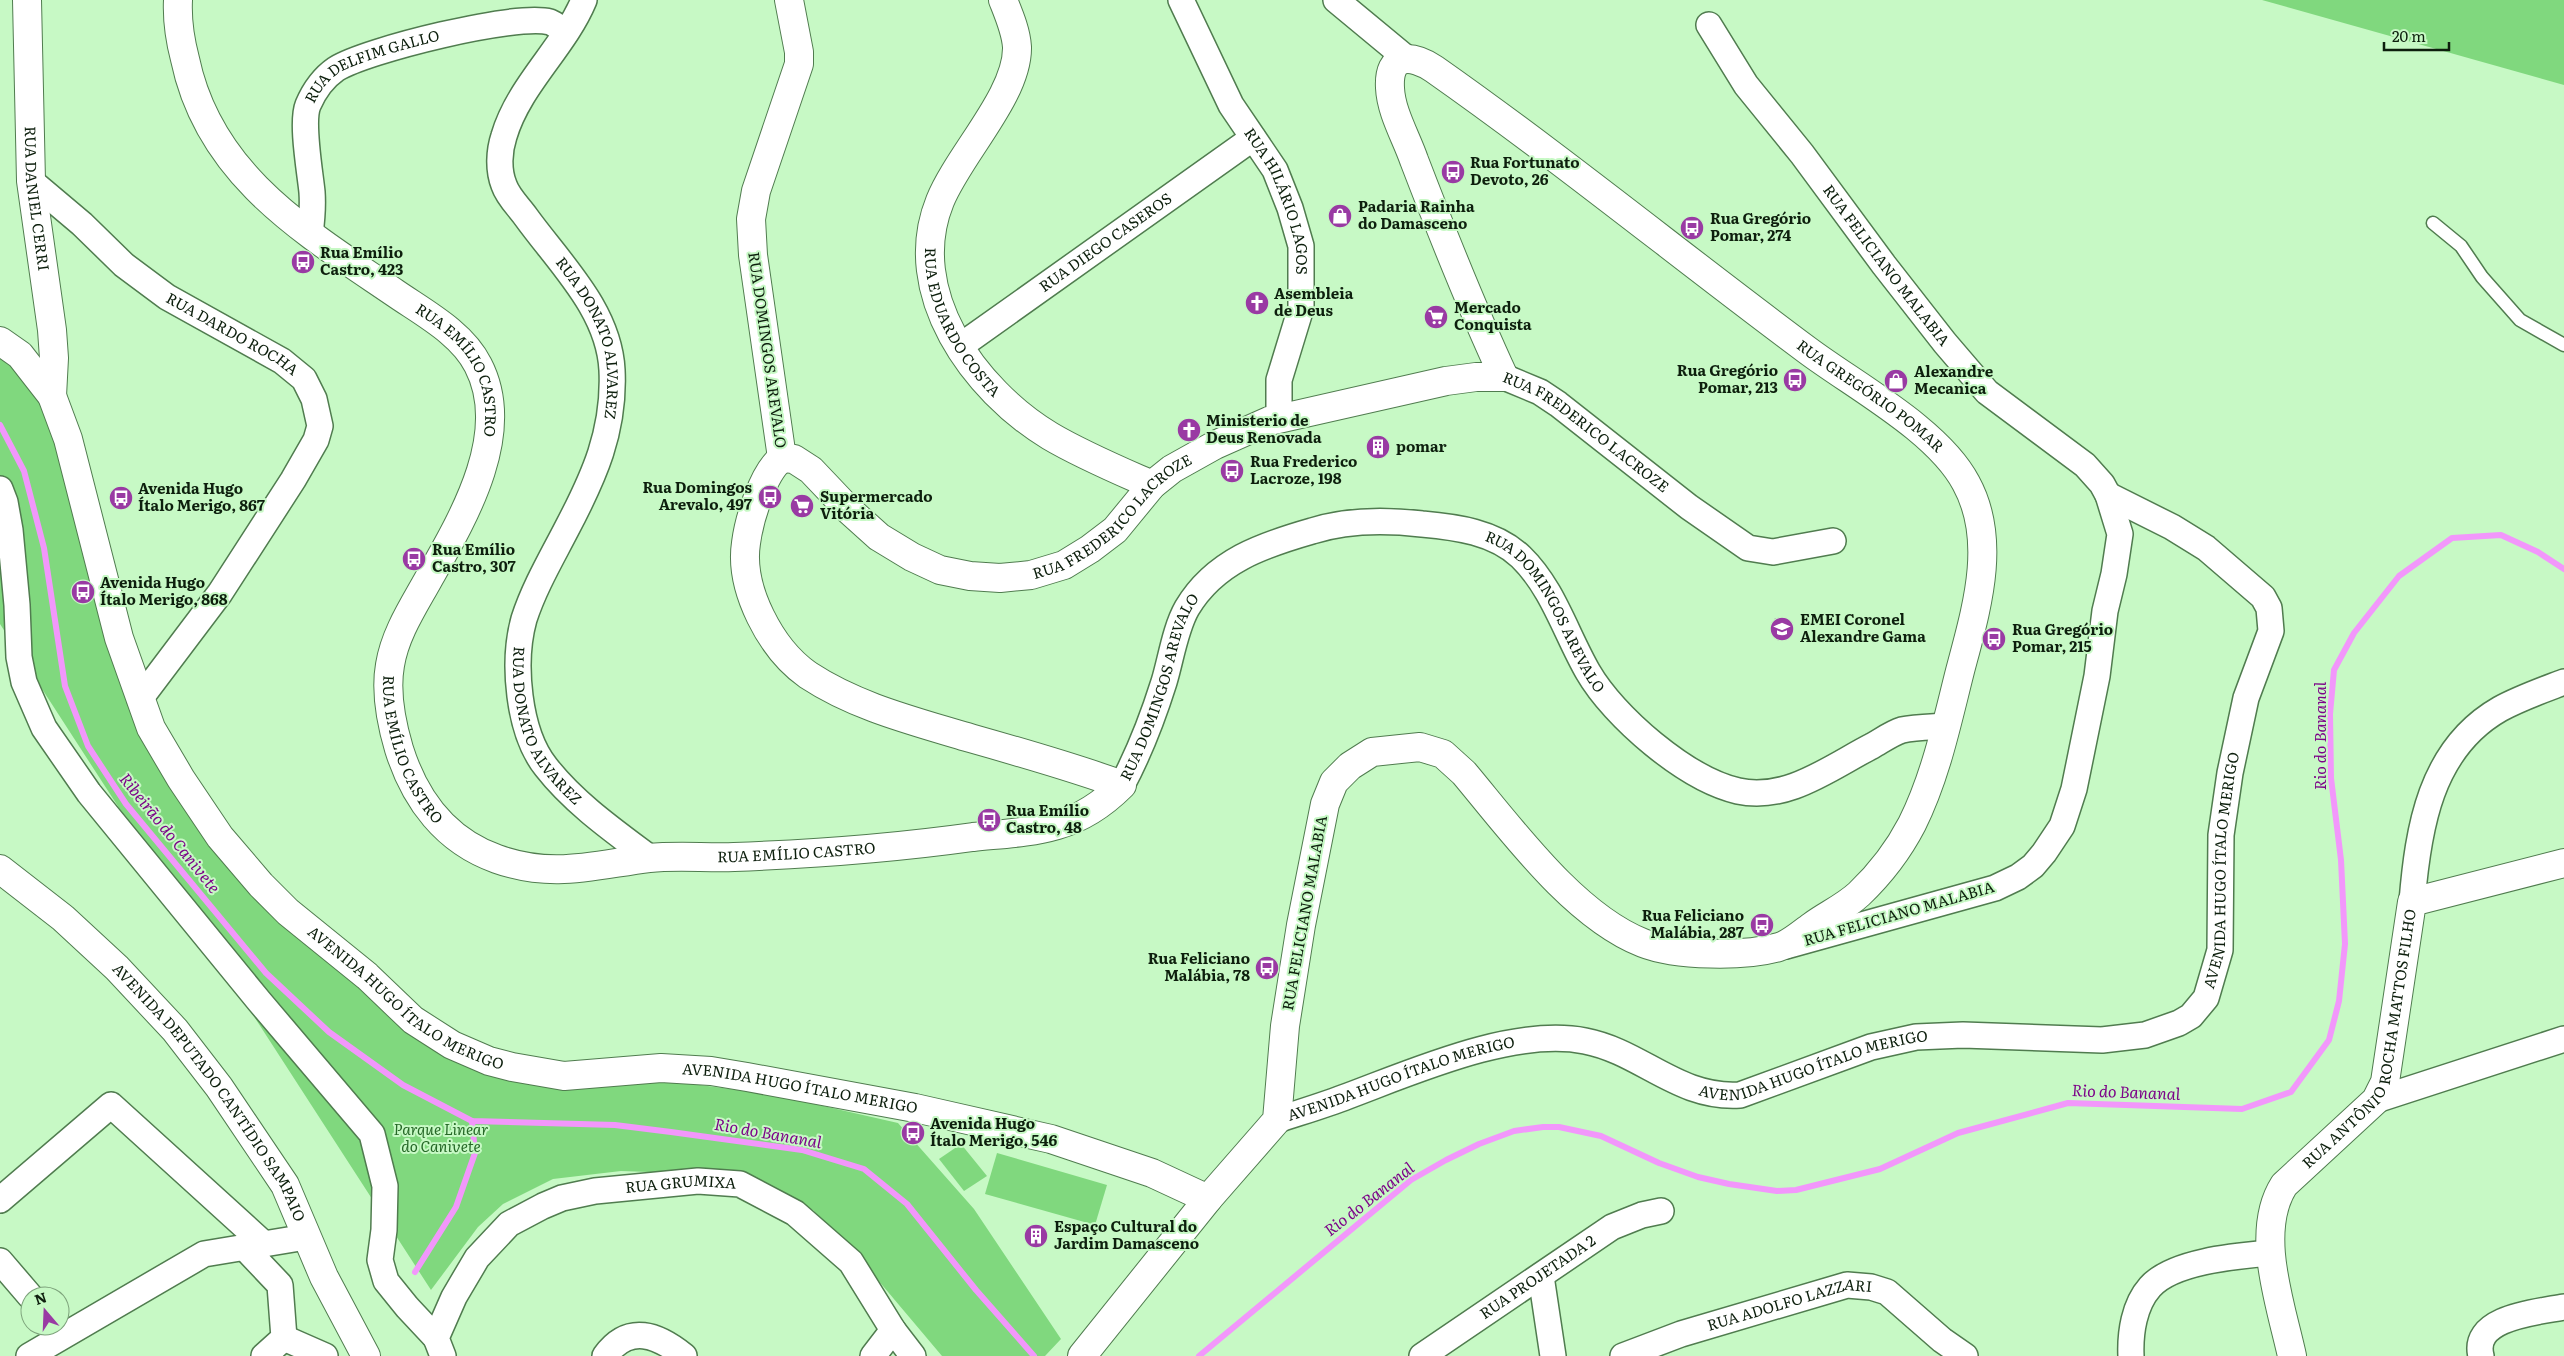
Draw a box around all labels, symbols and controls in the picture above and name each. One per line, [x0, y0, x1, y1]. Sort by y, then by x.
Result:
scale bar [2384, 20, 2449, 52]
street label: RUA DELFIM GALLO [298, 23, 442, 106]
text: 20 m [2392, 24, 2426, 47]
street label: RUA HILÁRIO LAGOS [1239, 122, 1314, 275]
street label: RUA DANIEL CERRI [20, 126, 57, 272]
place label: Rua Fortunato Devoto, 26 [1470, 150, 1580, 190]
bus stop icon: Rua Fortunato Devoto, 26 [1440, 159, 1466, 185]
street label: RUA FELICIANO MALABIA [1818, 179, 1956, 350]
street label: RUA DIEGO CASEROS [1034, 186, 1176, 297]
place label: Padaria Rainha do Damasceno [1358, 194, 1475, 234]
shop icon: Padaria Rainha do Damasceno [1327, 203, 1353, 229]
place label: Rua Gregório Pomar, 274 [1710, 206, 1811, 246]
bus stop icon: Rua Gregório Pomar, 274 [1679, 215, 1705, 241]
place label: Rua Emílio Castro, 423 [320, 240, 403, 280]
street label: RUA EDUARDO COSTA [920, 248, 1007, 401]
bus stop icon: Rua Emílio Castro, 423 [290, 249, 316, 275]
street label: RUA DOMINGOS AREVALO [743, 250, 794, 449]
street label: RUA DONATO ALVAREZ [551, 251, 625, 421]
place label: Asembleia de Deus [1274, 281, 1354, 321]
street label: RUA DARDO ROCHA [162, 286, 304, 380]
church icon: Asembleia de Deus [1244, 290, 1270, 316]
place label: Mercado Conquista [1454, 295, 1532, 335]
street label: RUA EMÍLIO CASTRO [411, 297, 503, 438]
supermarket icon: Mercado Conquista [1423, 304, 1449, 330]
street label: RUA GREGÓRIO POMAR [1792, 333, 1950, 457]
place label: Rua Gregório Pomar, 213 [1677, 358, 1778, 398]
place label: Alexandre Mecanica [1914, 359, 1994, 399]
street label: RUA FREDERICO LACROZE [1500, 365, 1675, 497]
bus stop icon: Rua Gregório Pomar, 213 [1782, 367, 1808, 393]
shop icon: Alexandre Mecanica [1883, 368, 1909, 394]
place label: Ministerio de Deus Renovada [1206, 408, 1322, 448]
church icon: Ministerio de Deus Renovada [1176, 417, 1202, 443]
building icon: pomar [1365, 434, 1391, 460]
place label: pomar [1396, 434, 1447, 457]
street label: RUA FREDERICO LACROZE [1029, 447, 1195, 584]
place label: Rua Frederico Lacroze, 198 [1250, 449, 1357, 489]
bus stop icon: Rua Frederico Lacroze, 198 [1219, 458, 1245, 484]
place label: Rua Domingos Arevalo, 497 [642, 475, 753, 515]
place label: Avenida Hugo Ítalo Merigo, 867 [138, 476, 266, 516]
bus stop icon: Rua Domingos Arevalo, 497 [757, 484, 783, 510]
place label: Supermercado Vitória [820, 484, 933, 524]
bus stop icon: Avenida Hugo Ítalo Merigo, 867 [108, 485, 134, 511]
supermarket icon: Supermercado Vitória [789, 493, 815, 519]
street label: RUA DOMINGOS AREVALO [1482, 524, 1611, 697]
place label: Rua Emílio Castro, 307 [432, 537, 517, 577]
bus stop icon: Rua Emílio Castro, 307 [401, 546, 427, 572]
place label: Avenida Hugo Ítalo Merigo, 868 [100, 570, 228, 610]
bus stop icon: Avenida Hugo Ítalo Merigo, 868 [70, 579, 96, 605]
street label: RUA DOMINGOS AREVALO [1113, 588, 1204, 784]
place label: EMEI Coronel Alexandre Gama [1800, 607, 1926, 647]
school or university icon: EMEI Coronel Alexandre Gama [1769, 616, 1795, 642]
place label: Rua Gregório Pomar, 215 [2012, 617, 2113, 657]
bus stop icon: Rua Gregório Pomar, 215 [1981, 626, 2007, 652]
street label: RUA DONATO ALVAREZ [508, 646, 588, 809]
street label: RUA EMÍLIO CASTRO [378, 675, 449, 828]
water label: Rio do Bananal [2307, 681, 2331, 790]
street label: AVENIDA HUGO ÍTALO MERIGO [2196, 750, 2244, 991]
water label: Ribeirão do Canivete [115, 767, 227, 898]
place label: Rua Emílio Castro, 48 [1006, 798, 1089, 838]
bus stop icon: Rua Emílio Castro, 48 [976, 807, 1002, 833]
street label: RUA FELICIANO MALABIA [1275, 813, 1332, 1012]
street label: RUA EMÍLIO CASTRO [717, 835, 876, 867]
street label: RUA FELICIANO MALABIA [1800, 874, 1997, 951]
place label: Rua Feliciano Malábia, 287 [1642, 903, 1745, 943]
street label: RUA ANTÔNIO ROCHA MATTOS FILHO [2296, 907, 2421, 1173]
bus stop icon: Rua Feliciano Malábia, 287 [1749, 912, 1775, 938]
street label: AVENIDA HUGO ÍTALO MERIGO [303, 920, 507, 1074]
place label: Rua Feliciano Malábia, 78 [1148, 946, 1250, 986]
bus stop icon: Rua Feliciano Malábia, 78 [1254, 955, 1280, 981]
street label: AVENIDA DEPUTADO CANTÍDIO SAMPAIO [108, 957, 312, 1225]
street label: AVENIDA HUGO ÍTALO MERIGO [1696, 1024, 1928, 1105]
street label: AVENIDA HUGO ÍTALO MERIGO [1284, 1029, 1517, 1126]
street label: AVENIDA HUGO ÍTALO MERIGO [682, 1056, 920, 1118]
water label: Rio do Bananal [2071, 1077, 2181, 1105]
water label: Rio do Bananal [713, 1111, 824, 1153]
place label: Avenida Hugo Ítalo Merigo, 546 [930, 1111, 1057, 1151]
park label: Parque Linear do Canivete [394, 1117, 488, 1157]
bus stop icon: Avenida Hugo Ítalo Merigo, 546 [900, 1120, 926, 1146]
water label: Rio do Bananal [1318, 1155, 1419, 1241]
street label: RUA GRUMIXA [624, 1168, 737, 1198]
place label: Espaço Cultural do Jardim Damasceno [1054, 1214, 1199, 1254]
building icon: Espaço Cultural do Jardim Damasceno [1023, 1223, 1049, 1249]
street label: RUA PROJETADA 2 [1474, 1228, 1600, 1324]
street label: RUA ADOLFO LAZZARI [1704, 1272, 1873, 1336]
north arrow [20, 1286, 70, 1336]
text: N [32, 1286, 49, 1309]

